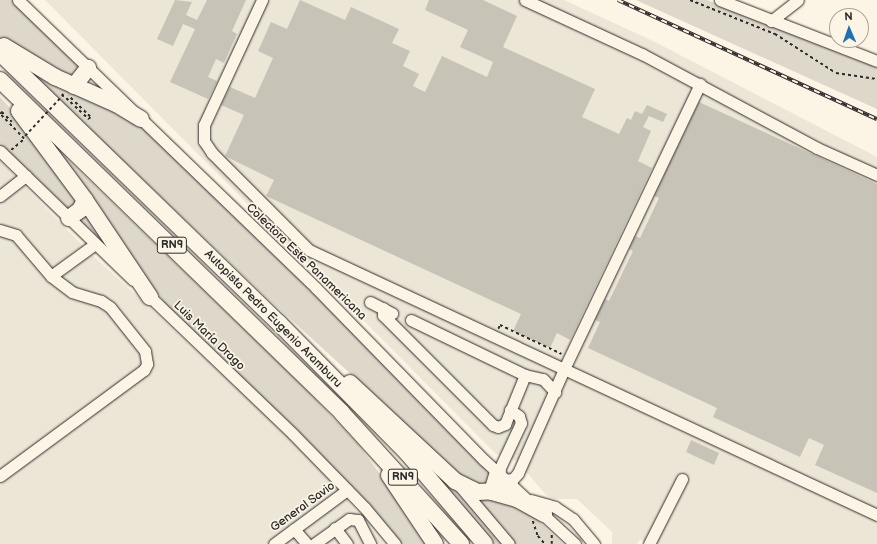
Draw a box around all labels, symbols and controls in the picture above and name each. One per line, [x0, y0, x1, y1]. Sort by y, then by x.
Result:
north arrow [829, 8, 869, 48]
text: N [844, 10, 853, 23]
street label: Colectora Este Panamericana [243, 201, 369, 323]
road number: RN9 [156, 236, 188, 254]
street label: Autopista Pedro Eugenio Aramburu [201, 247, 345, 391]
street label: Luis María Drago [170, 298, 248, 374]
road number: RN9 [387, 468, 419, 486]
street label: General Savio [268, 479, 338, 535]

